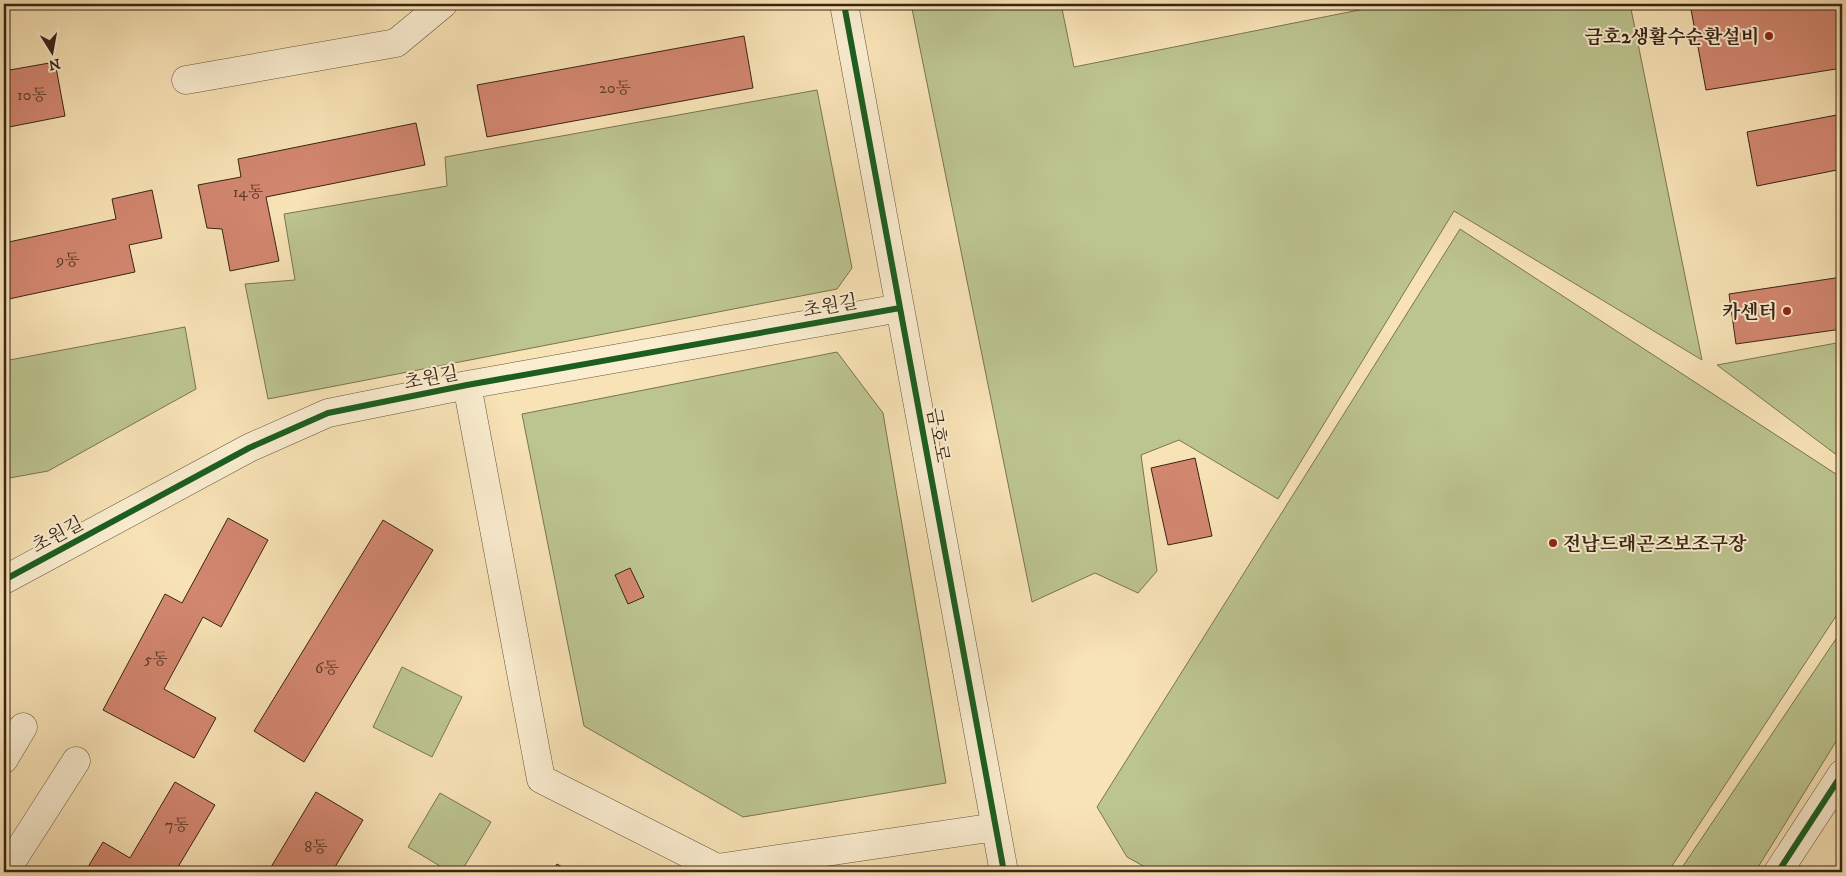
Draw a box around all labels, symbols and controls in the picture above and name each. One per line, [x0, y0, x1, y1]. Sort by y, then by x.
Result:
place label: 금호2생활수순환설비 [1584, 26, 1759, 49]
north arrow [28, 28, 78, 78]
marker: 금호2생활수순환설비 [1763, 30, 1775, 42]
text: N [46, 54, 62, 74]
house number: 20동 [599, 78, 632, 98]
house number: 10동 [17, 85, 47, 105]
house number: 14동 [233, 182, 264, 202]
house number: 9동 [55, 250, 80, 270]
street label: 초원길 [801, 290, 859, 323]
place label: 카센터 [1722, 301, 1777, 324]
marker: 카센터 [1781, 305, 1793, 317]
street label: 초원길 [402, 362, 461, 395]
street label: 금호로 [921, 406, 954, 464]
street label: 초원길 [28, 512, 87, 558]
place label: 전남드래곤즈보조구장 [1563, 533, 1747, 556]
marker: 전남드래곤즈보조구장 [1547, 537, 1559, 549]
house number: 5동 [144, 649, 168, 669]
house number: 6동 [315, 658, 339, 678]
house number: 7동 [165, 815, 189, 835]
house number: 8동 [304, 837, 328, 857]

